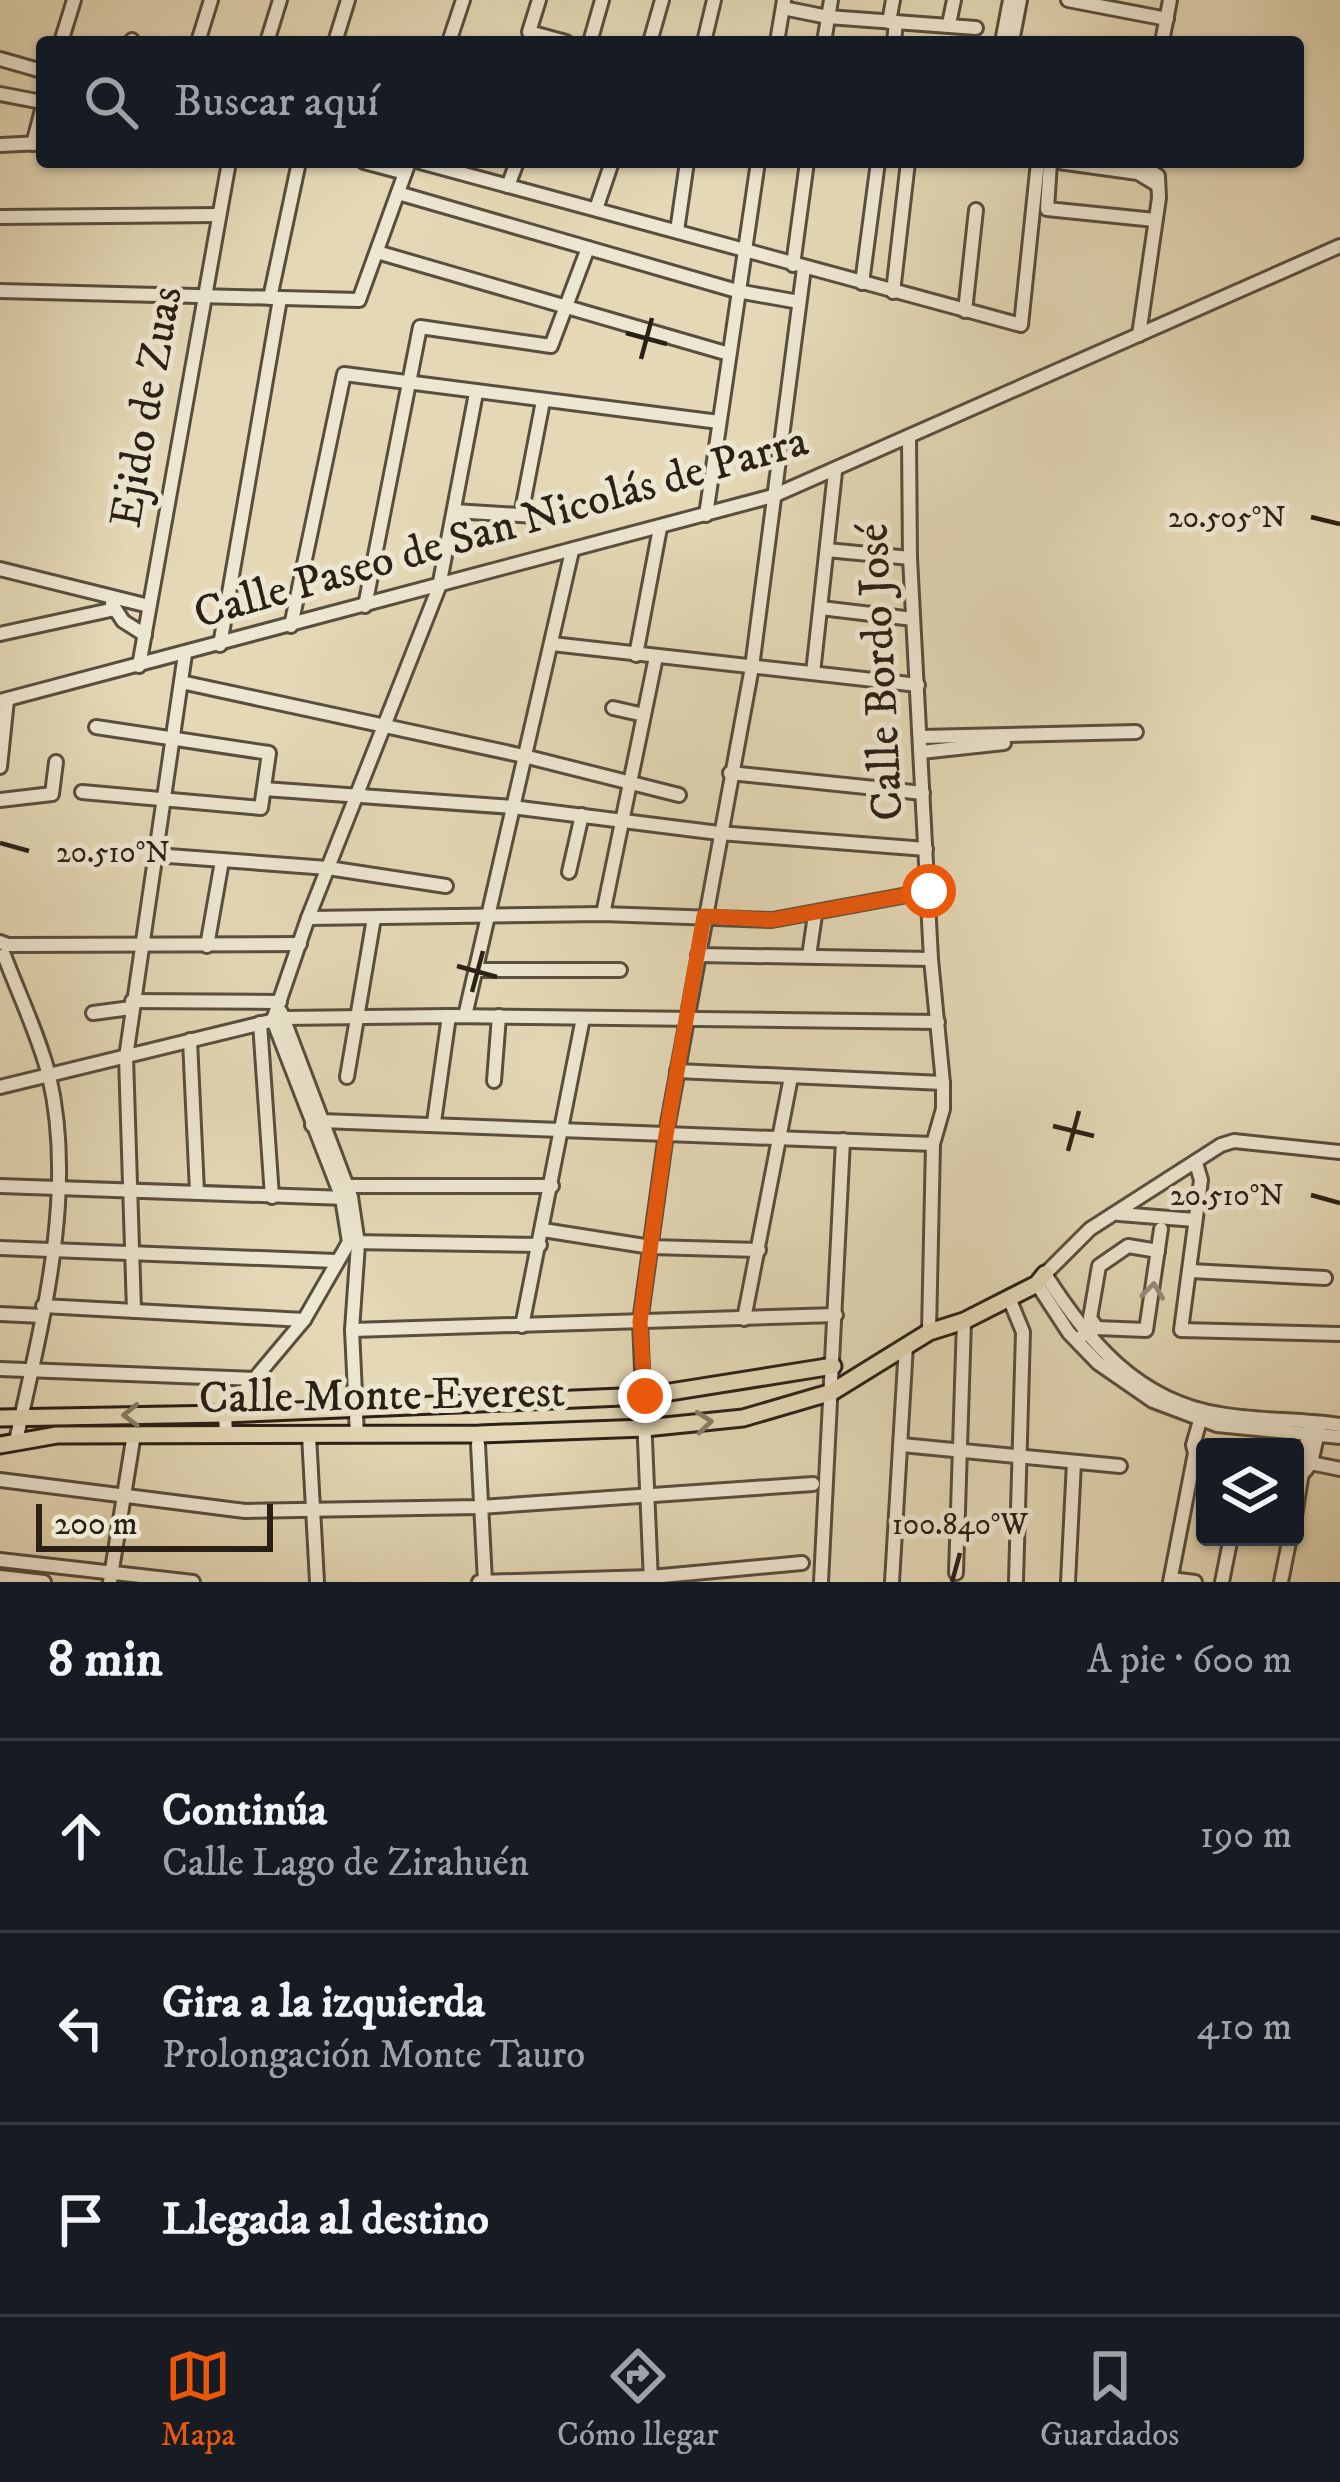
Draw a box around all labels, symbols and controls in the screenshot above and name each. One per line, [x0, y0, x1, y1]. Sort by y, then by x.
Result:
search box [36, 36, 1304, 168]
icon: search [78, 69, 144, 135]
text: Buscar aquí [174, 74, 379, 130]
street label: Ejido de Zuas [98, 282, 196, 532]
street label: Calle Paseo de San Nicolás de Parra [188, 413, 814, 643]
text: 20.505°N [1168, 500, 1286, 537]
street label: Calle Bordo José [845, 522, 917, 822]
text: 20.510°N [56, 835, 170, 872]
route start [902, 864, 956, 918]
text: 20.510°N [1170, 1178, 1284, 1215]
one-way arrow [1139, 1281, 1165, 1301]
street label: Calle Monte Everest [198, 1365, 566, 1427]
route end [618, 1369, 672, 1423]
one-way arrow [121, 1402, 140, 1428]
one-way arrow [695, 1410, 714, 1435]
map controls [1196, 1438, 1304, 1546]
button: layers [1196, 1438, 1304, 1546]
scale bar [36, 1498, 273, 1551]
text: 200 m [54, 1504, 138, 1545]
text: 100.840°W [892, 1507, 1028, 1544]
text: 8 min [48, 1628, 163, 1692]
text: A pie · 600 m [1087, 1636, 1292, 1685]
text: Continúa [162, 1783, 327, 1839]
icon: ahead [48, 1803, 114, 1869]
text: 190 m [1200, 1811, 1292, 1860]
text: Calle Lago de Zirahuén [162, 1839, 529, 1888]
text: Gira a la izquierda [162, 1975, 485, 2031]
icon: left [48, 1995, 114, 2061]
text: 410 m [1197, 2003, 1292, 2052]
text: Prolongación Monte Tauro [162, 2031, 585, 2080]
icon: arrive [48, 2187, 114, 2253]
text: Llegada al destino [162, 2192, 489, 2248]
tab: Mapa [161, 2343, 236, 2456]
tab: Cómo llegar [557, 2343, 719, 2456]
tab: Guardados [1040, 2343, 1179, 2456]

